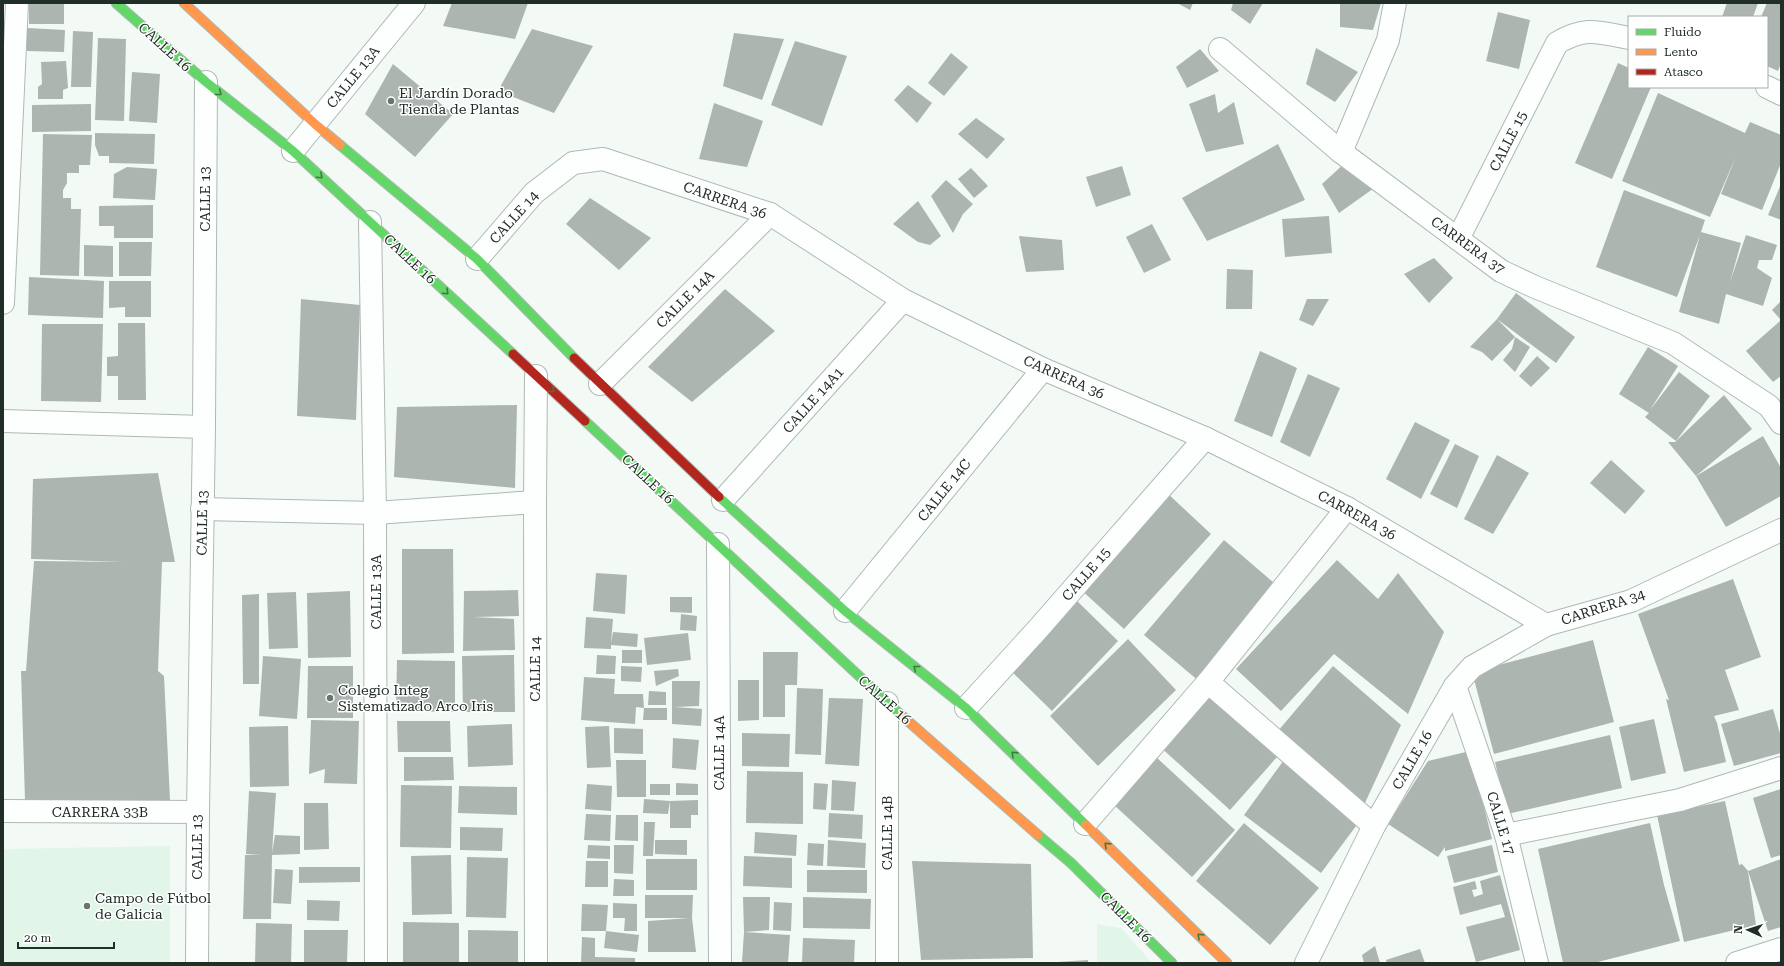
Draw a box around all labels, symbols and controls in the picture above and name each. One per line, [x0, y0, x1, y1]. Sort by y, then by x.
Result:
legend [1628, 16, 1768, 88]
street label: CALLE 16 [135, 19, 195, 75]
text: Fluido [1664, 25, 1701, 39]
street label: CALLE 13A [323, 43, 383, 111]
text: Lento [1664, 45, 1698, 59]
text: Atasco [1664, 65, 1703, 79]
place label: El Jardín Dorado Tienda de Plantas [399, 85, 519, 117]
one-way arrow [215, 89, 222, 96]
marker: El Jardín Dorado Tienda de Plantas [386, 96, 396, 106]
street label: CALLE 15 [1486, 108, 1530, 174]
street label: CALLE 13 [197, 166, 213, 232]
one-way arrow [315, 171, 322, 178]
street label: CARRERA 36 [681, 178, 769, 222]
street label: CALLE 14 [486, 187, 542, 247]
street label: CARRERA 37 [1428, 213, 1508, 277]
street label: CALLE 16 [381, 231, 439, 287]
street label: CALLE 14A [653, 267, 717, 331]
one-way arrow [441, 288, 449, 295]
street label: CARRERA 36 [1021, 352, 1107, 402]
street label: CALLE 14A1 [779, 364, 847, 436]
one-way arrow [547, 385, 555, 393]
street label: CALLE 16 [619, 451, 677, 507]
street label: CALLE 14C [914, 456, 974, 524]
street label: CARRERA 36 [1315, 487, 1399, 543]
street label: CALLE 13 [193, 490, 211, 556]
street label: CALLE 15 [1059, 544, 1114, 604]
street label: CALLE 13A [368, 554, 384, 630]
street label: CARRERA 34 [1559, 586, 1647, 628]
street label: CALLE 14 [527, 636, 543, 702]
one-way arrow [914, 666, 921, 673]
street label: CALLE 16 [855, 672, 915, 728]
place label: Colegio Integ Sistematizado Arco Iris [338, 682, 494, 714]
marker: Colegio Integ Sistematizado Arco Iris [325, 693, 335, 703]
street label: CALLE 14A [711, 715, 727, 791]
street label: CALLE 16 [1389, 728, 1435, 792]
one-way arrow [1011, 751, 1019, 759]
street label: CALLE 17 [1484, 789, 1518, 857]
street label: CALLE 14B [879, 796, 895, 870]
street label: CARRERA 33B [52, 804, 148, 820]
street label: CALLE 13 [189, 814, 205, 880]
one-way arrow [1104, 842, 1112, 850]
street label: CALLE 16 [1097, 888, 1155, 946]
place label: Campo de Fútbol de Galicia [95, 890, 212, 922]
marker: Campo de Fútbol de Galicia [82, 901, 92, 911]
north arrow [1728, 910, 1768, 950]
scale bar [18, 924, 114, 950]
text: N [1732, 924, 1745, 934]
text: 20 m [24, 931, 51, 945]
one-way arrow [1197, 933, 1205, 941]

